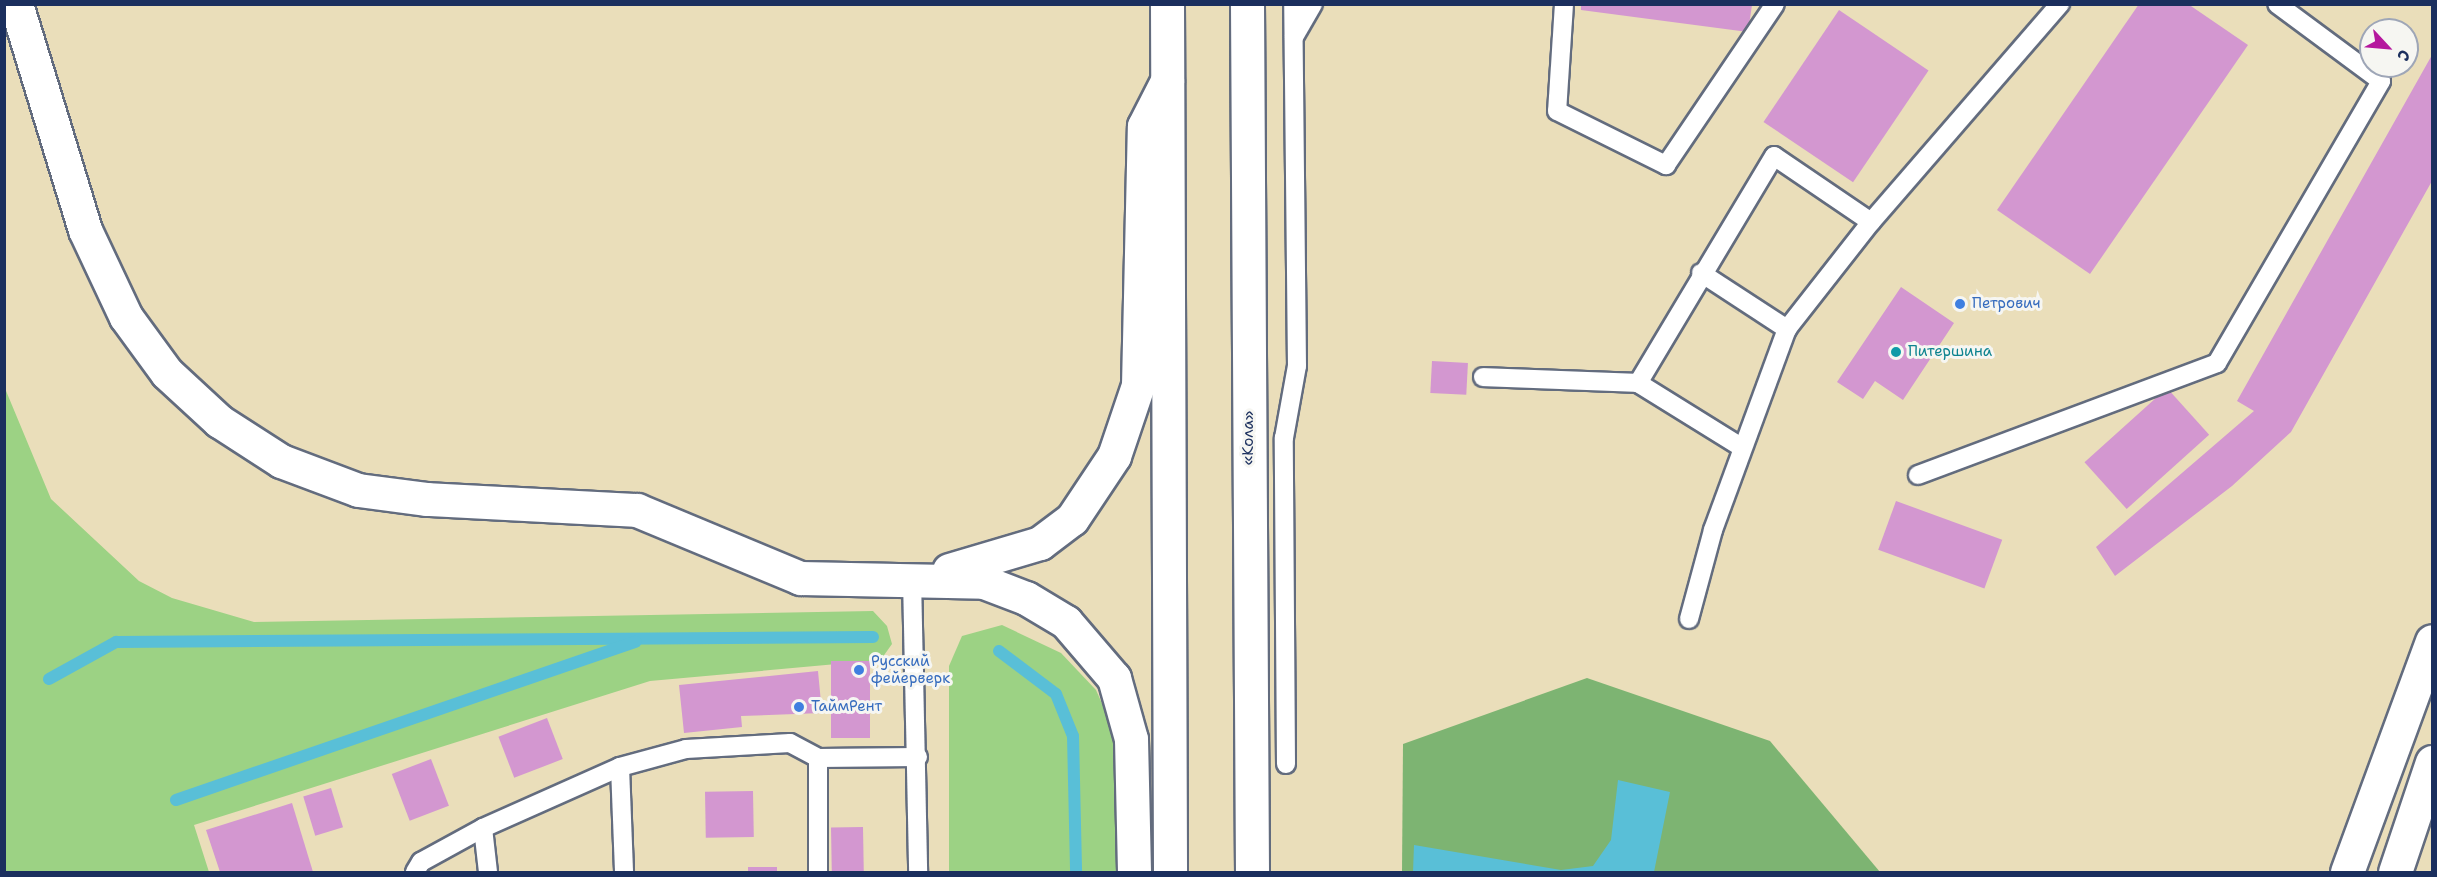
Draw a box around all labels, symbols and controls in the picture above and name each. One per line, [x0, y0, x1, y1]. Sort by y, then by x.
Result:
north arrow [2359, 18, 2419, 78]
text: С [2392, 46, 2415, 64]
place label: Петрович [1972, 295, 2040, 313]
marker: Петрович [1953, 297, 1967, 311]
place label: Питершина [1908, 343, 1992, 361]
marker: Питершина [1889, 345, 1903, 359]
street label: «Кола» [1240, 411, 1258, 465]
place label: Русский фейерверк [871, 652, 950, 687]
marker: Русский фейерверк [852, 663, 866, 677]
place label: ТаймРент [811, 698, 882, 716]
marker: ТаймРент [792, 700, 806, 714]

